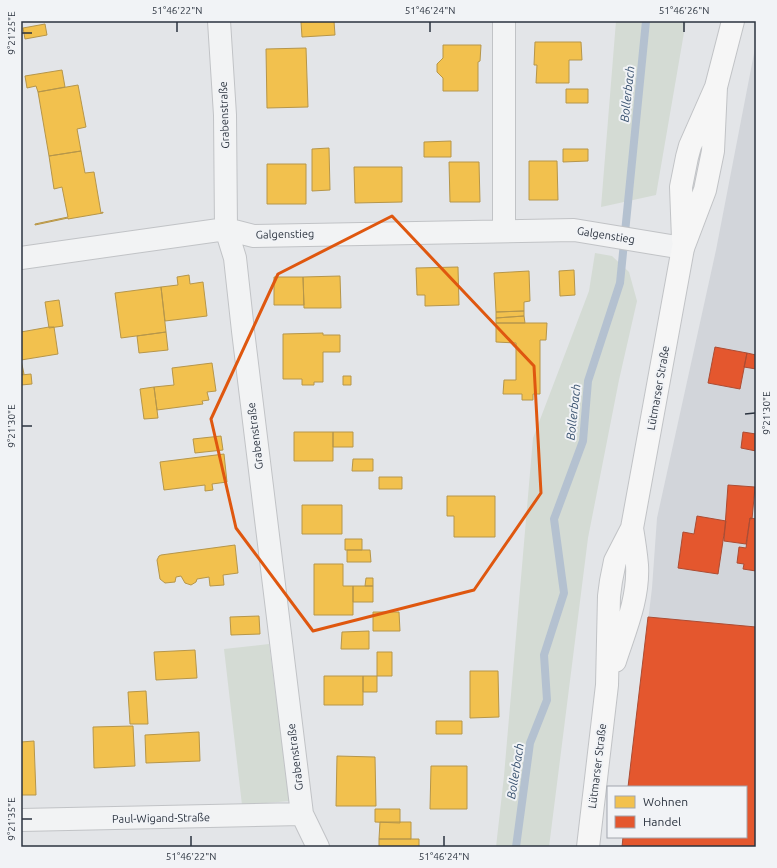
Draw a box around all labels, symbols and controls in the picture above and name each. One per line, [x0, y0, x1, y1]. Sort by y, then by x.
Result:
text: 51°46'22"N [152, 5, 202, 16]
text: 51°46'24"N [405, 5, 455, 16]
text: 51°46'26"N [659, 5, 709, 16]
text: 9°21'25"E [6, 11, 17, 55]
water label: Bollerbach [618, 65, 636, 123]
street label: Grabenstraße [217, 81, 231, 149]
street label: Galgenstieg [576, 224, 636, 246]
street label: Galgenstieg [256, 227, 314, 241]
street label: Lütmarser Straße [645, 345, 671, 431]
water label: Bollerbach [564, 383, 582, 441]
text: 9°21'30"E [761, 391, 772, 435]
street label: Grabenstraße [245, 402, 265, 470]
text: 9°21'30"E [6, 404, 17, 448]
street label: Grabenstraße [285, 723, 305, 791]
street label: Lütmarser Straße [586, 723, 608, 809]
water label: Bollerbach [504, 742, 526, 800]
legend [607, 786, 747, 838]
text: Wohnen [643, 795, 688, 808]
text: 9°21'35"E [6, 797, 17, 841]
street label: Paul-Wigand-Straße [112, 811, 210, 825]
text: Handel [643, 815, 681, 828]
text: 51°46'22"N [166, 851, 216, 862]
text: 51°46'24"N [419, 851, 469, 862]

